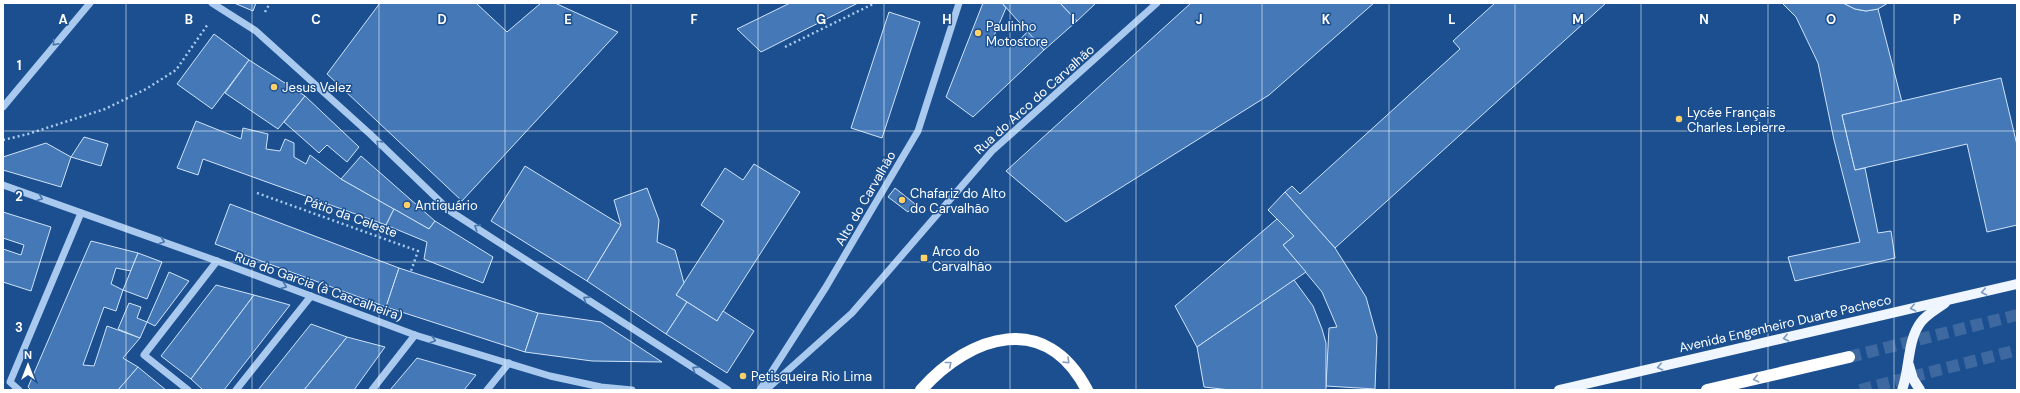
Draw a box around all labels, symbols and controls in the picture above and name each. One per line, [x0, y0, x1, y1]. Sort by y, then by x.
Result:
text: A [58, 11, 68, 28]
text: B [185, 11, 193, 28]
text: C [311, 11, 321, 28]
text: D [437, 11, 447, 28]
text: E [564, 11, 572, 28]
text: F [690, 11, 698, 28]
text: G [816, 11, 826, 28]
text: H [942, 11, 952, 28]
text: I [1071, 11, 1075, 28]
text: J [1195, 11, 1203, 28]
text: K [1322, 11, 1331, 28]
text: L [1448, 11, 1456, 28]
text: M [1572, 11, 1584, 28]
text: N [1699, 11, 1709, 28]
text: O [1826, 11, 1836, 28]
text: P [1953, 11, 1961, 28]
place label: Paulinho Motostore [986, 18, 1048, 50]
marker: Paulinho Motostore [973, 28, 983, 38]
one-way arrow [53, 39, 60, 46]
street label: Rua do Arco do Carvalhão [971, 41, 1098, 158]
text: 1 [17, 57, 21, 74]
place label: Jesus Velez [282, 79, 351, 96]
marker: Jesus Velez [269, 82, 279, 92]
place label: Lycée Français Charles Lepierre [1687, 104, 1785, 136]
marker: Lycée Français Charles Lepierre [1674, 114, 1684, 124]
one-way arrow [376, 140, 384, 147]
street label: Alto do Carvalhão [831, 147, 900, 249]
place label: Chafariz do Alto do Carvalhão [910, 185, 1006, 217]
text: 2 [15, 188, 23, 205]
street label: Pátio da Celeste [302, 192, 400, 241]
one-way arrow [36, 193, 43, 202]
marker: Chafariz do Alto do Carvalhão [897, 195, 907, 205]
place label: Antiquário [415, 197, 478, 214]
marker: Antiquário [402, 200, 412, 210]
one-way arrow [474, 224, 481, 232]
one-way arrow [159, 237, 166, 245]
place label: Arco do Carvalhão [932, 243, 992, 275]
street label: Rua do Garcia (à Cascalheira) [233, 248, 405, 325]
marker: Arco do Carvalhão [919, 253, 929, 263]
one-way arrow [281, 282, 288, 290]
one-way arrow [1981, 287, 1987, 295]
street label: Avenida Engenheiro Duarte Pacheco [1677, 291, 1893, 356]
one-way arrow [583, 297, 590, 304]
one-way arrow [1910, 304, 1916, 312]
text: 3 [15, 319, 23, 336]
one-way arrow [1783, 333, 1789, 341]
one-way arrow [429, 335, 436, 344]
north arrow [8, 345, 48, 385]
text: N [24, 348, 32, 362]
one-way arrow [1062, 356, 1070, 364]
one-way arrow [945, 361, 952, 368]
one-way arrow [1656, 362, 1663, 370]
one-way arrow [692, 366, 699, 374]
place label: Petisqueira Rio Lima [751, 368, 872, 385]
marker: Petisqueira Rio Lima [738, 371, 748, 381]
one-way arrow [1753, 374, 1759, 382]

